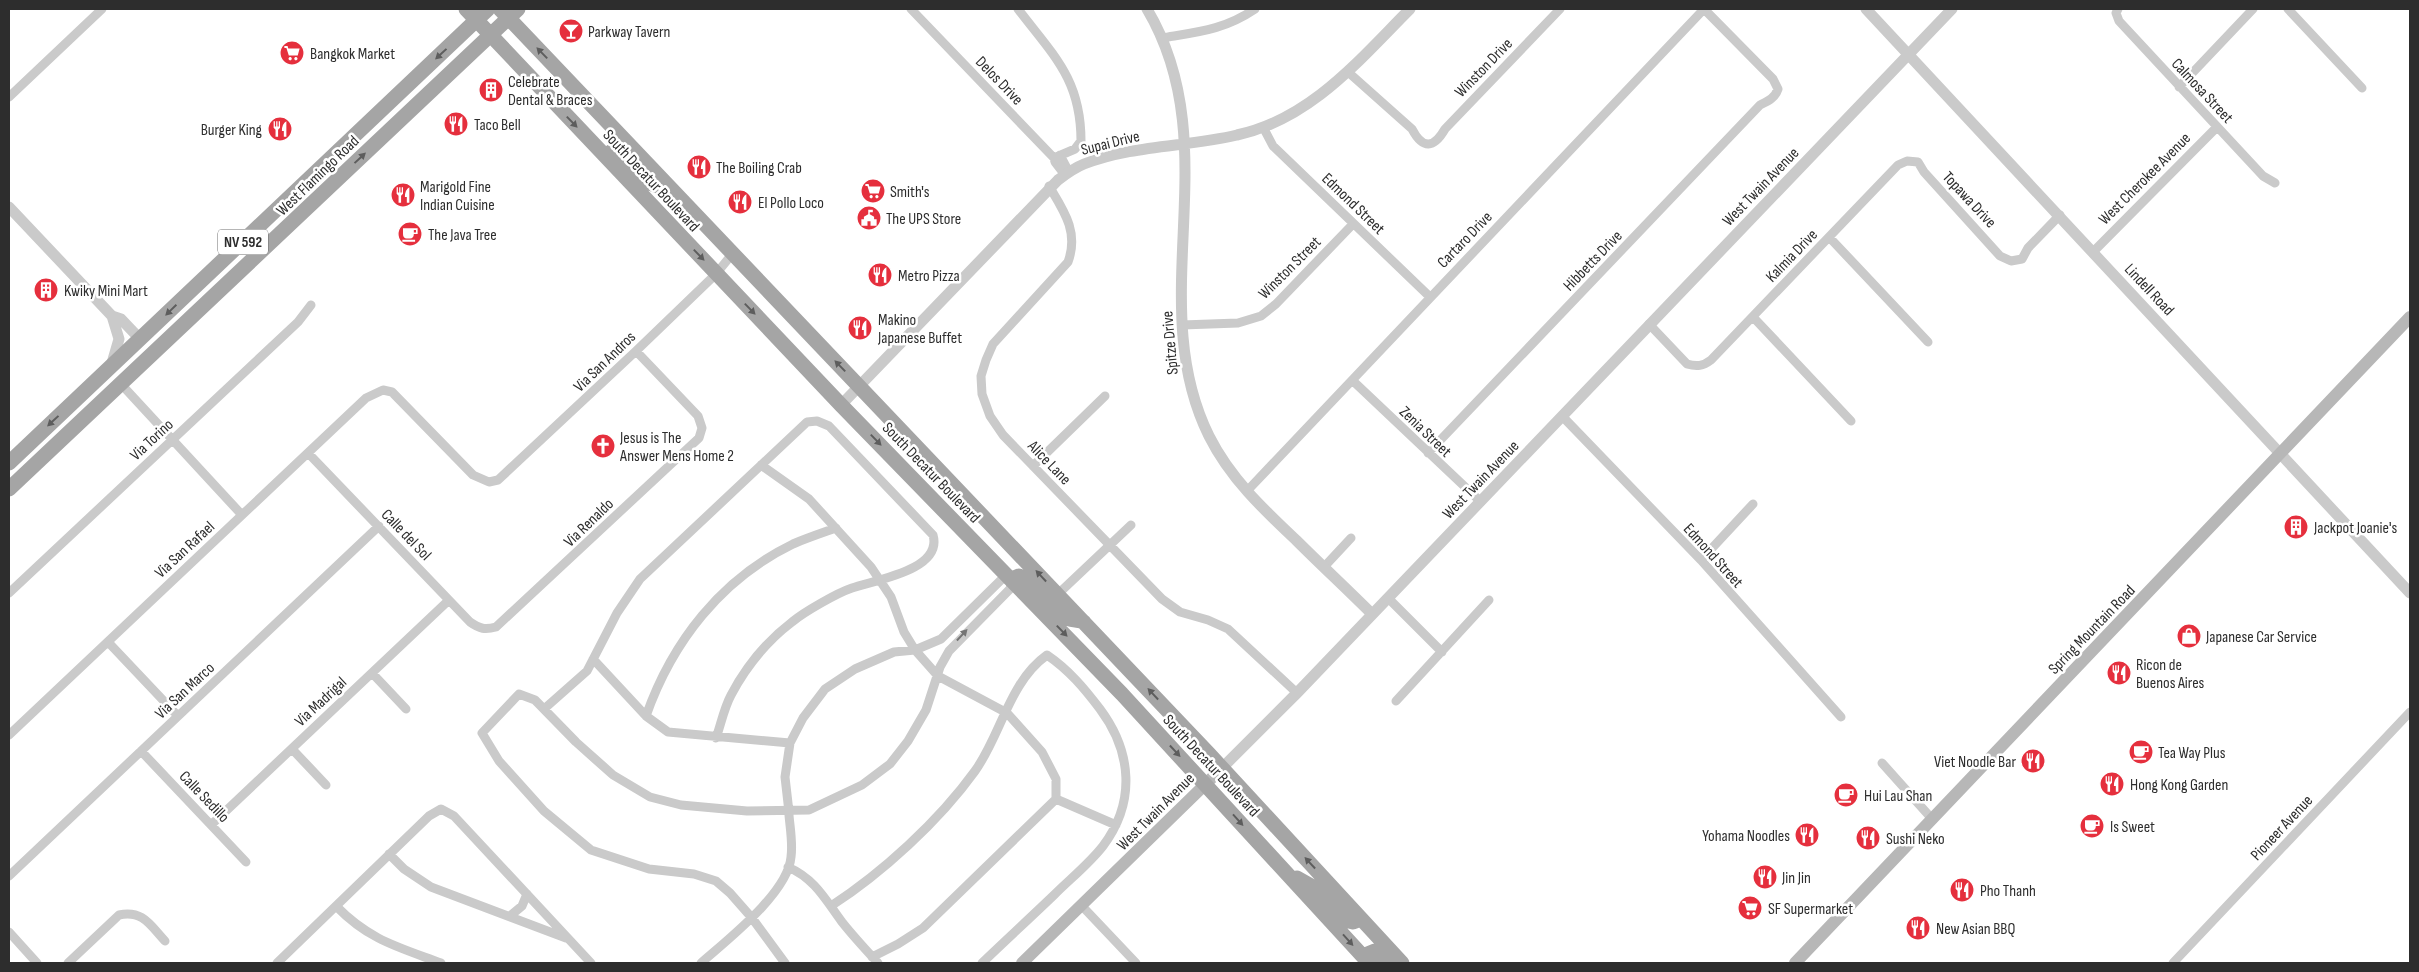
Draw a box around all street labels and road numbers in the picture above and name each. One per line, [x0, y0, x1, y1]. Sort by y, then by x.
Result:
street label: Winston Drive [1451, 35, 1517, 102]
street label: Delos Drive [971, 53, 1027, 109]
street label: Calmosa Street [2167, 55, 2237, 127]
street label: South Decatur Boulevard [599, 126, 703, 236]
street label: Supai Drive [1079, 127, 1142, 160]
street label: West Cherokee Avenue [2095, 129, 2195, 229]
street label: West Flamingo Road [273, 132, 363, 220]
street label: West Twain Avenue [1719, 144, 1803, 230]
street label: Topawa Drive [1938, 168, 2000, 232]
street label: Edmond Street [1318, 169, 1388, 239]
street label: Cartaro Drive [1434, 208, 1497, 272]
street label: Kalmia Drive [1762, 226, 1822, 286]
street label: Hibbetts Drive [1560, 227, 1627, 295]
road number: NV 592 [218, 230, 268, 254]
street label: Winston Street [1255, 233, 1325, 303]
street label: Lindell Road [2120, 260, 2178, 320]
street label: Spitze Drive [1158, 310, 1183, 376]
street label: Via San Andros [570, 328, 640, 396]
street label: Zenia Street [1395, 403, 1455, 462]
street label: Via Torino [127, 415, 178, 465]
street label: South Decatur Boulevard [878, 419, 984, 527]
street label: Alice Lane [1023, 436, 1075, 489]
street label: West Twain Avenue [1439, 437, 1523, 523]
street label: Via Renaldo [560, 495, 618, 551]
street label: Calle del Sol [377, 506, 435, 565]
street label: Via San Rafael [151, 518, 219, 582]
street label: Edmond Street [1679, 520, 1747, 592]
street label: Spring Mountain Road [2045, 582, 2139, 679]
street label: Via San Marco [151, 659, 219, 723]
street label: Via Madrigal [291, 673, 351, 731]
street label: South Decatur Boulevard [1159, 711, 1263, 821]
street label: Calle Sedillo [175, 767, 233, 827]
street label: West Twain Avenue [1113, 769, 1199, 855]
street label: Pioneer Avenue [2247, 791, 2317, 865]

